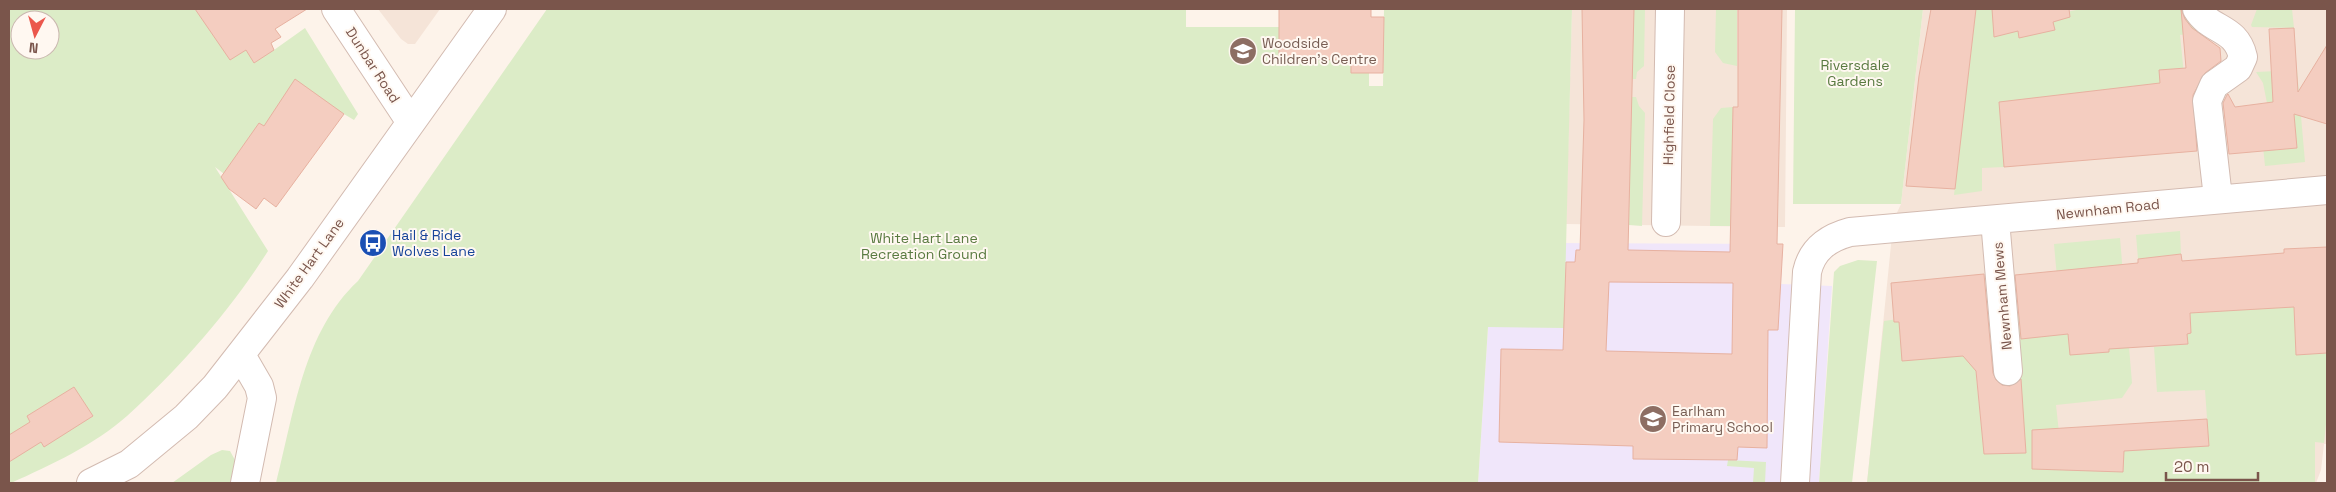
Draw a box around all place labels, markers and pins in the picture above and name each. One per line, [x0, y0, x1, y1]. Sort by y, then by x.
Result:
place label: Woodside Children's Centre [1262, 34, 1377, 68]
school or university icon: Woodside Children's Centre [1228, 36, 1258, 66]
place label: Hail & Ride Wolves Lane [392, 226, 475, 260]
bus stop icon: Hail & Ride Wolves Lane [358, 228, 388, 258]
place label: Earlham Primary School [1672, 402, 1773, 436]
school or university icon: Earlham Primary School [1638, 404, 1668, 434]

